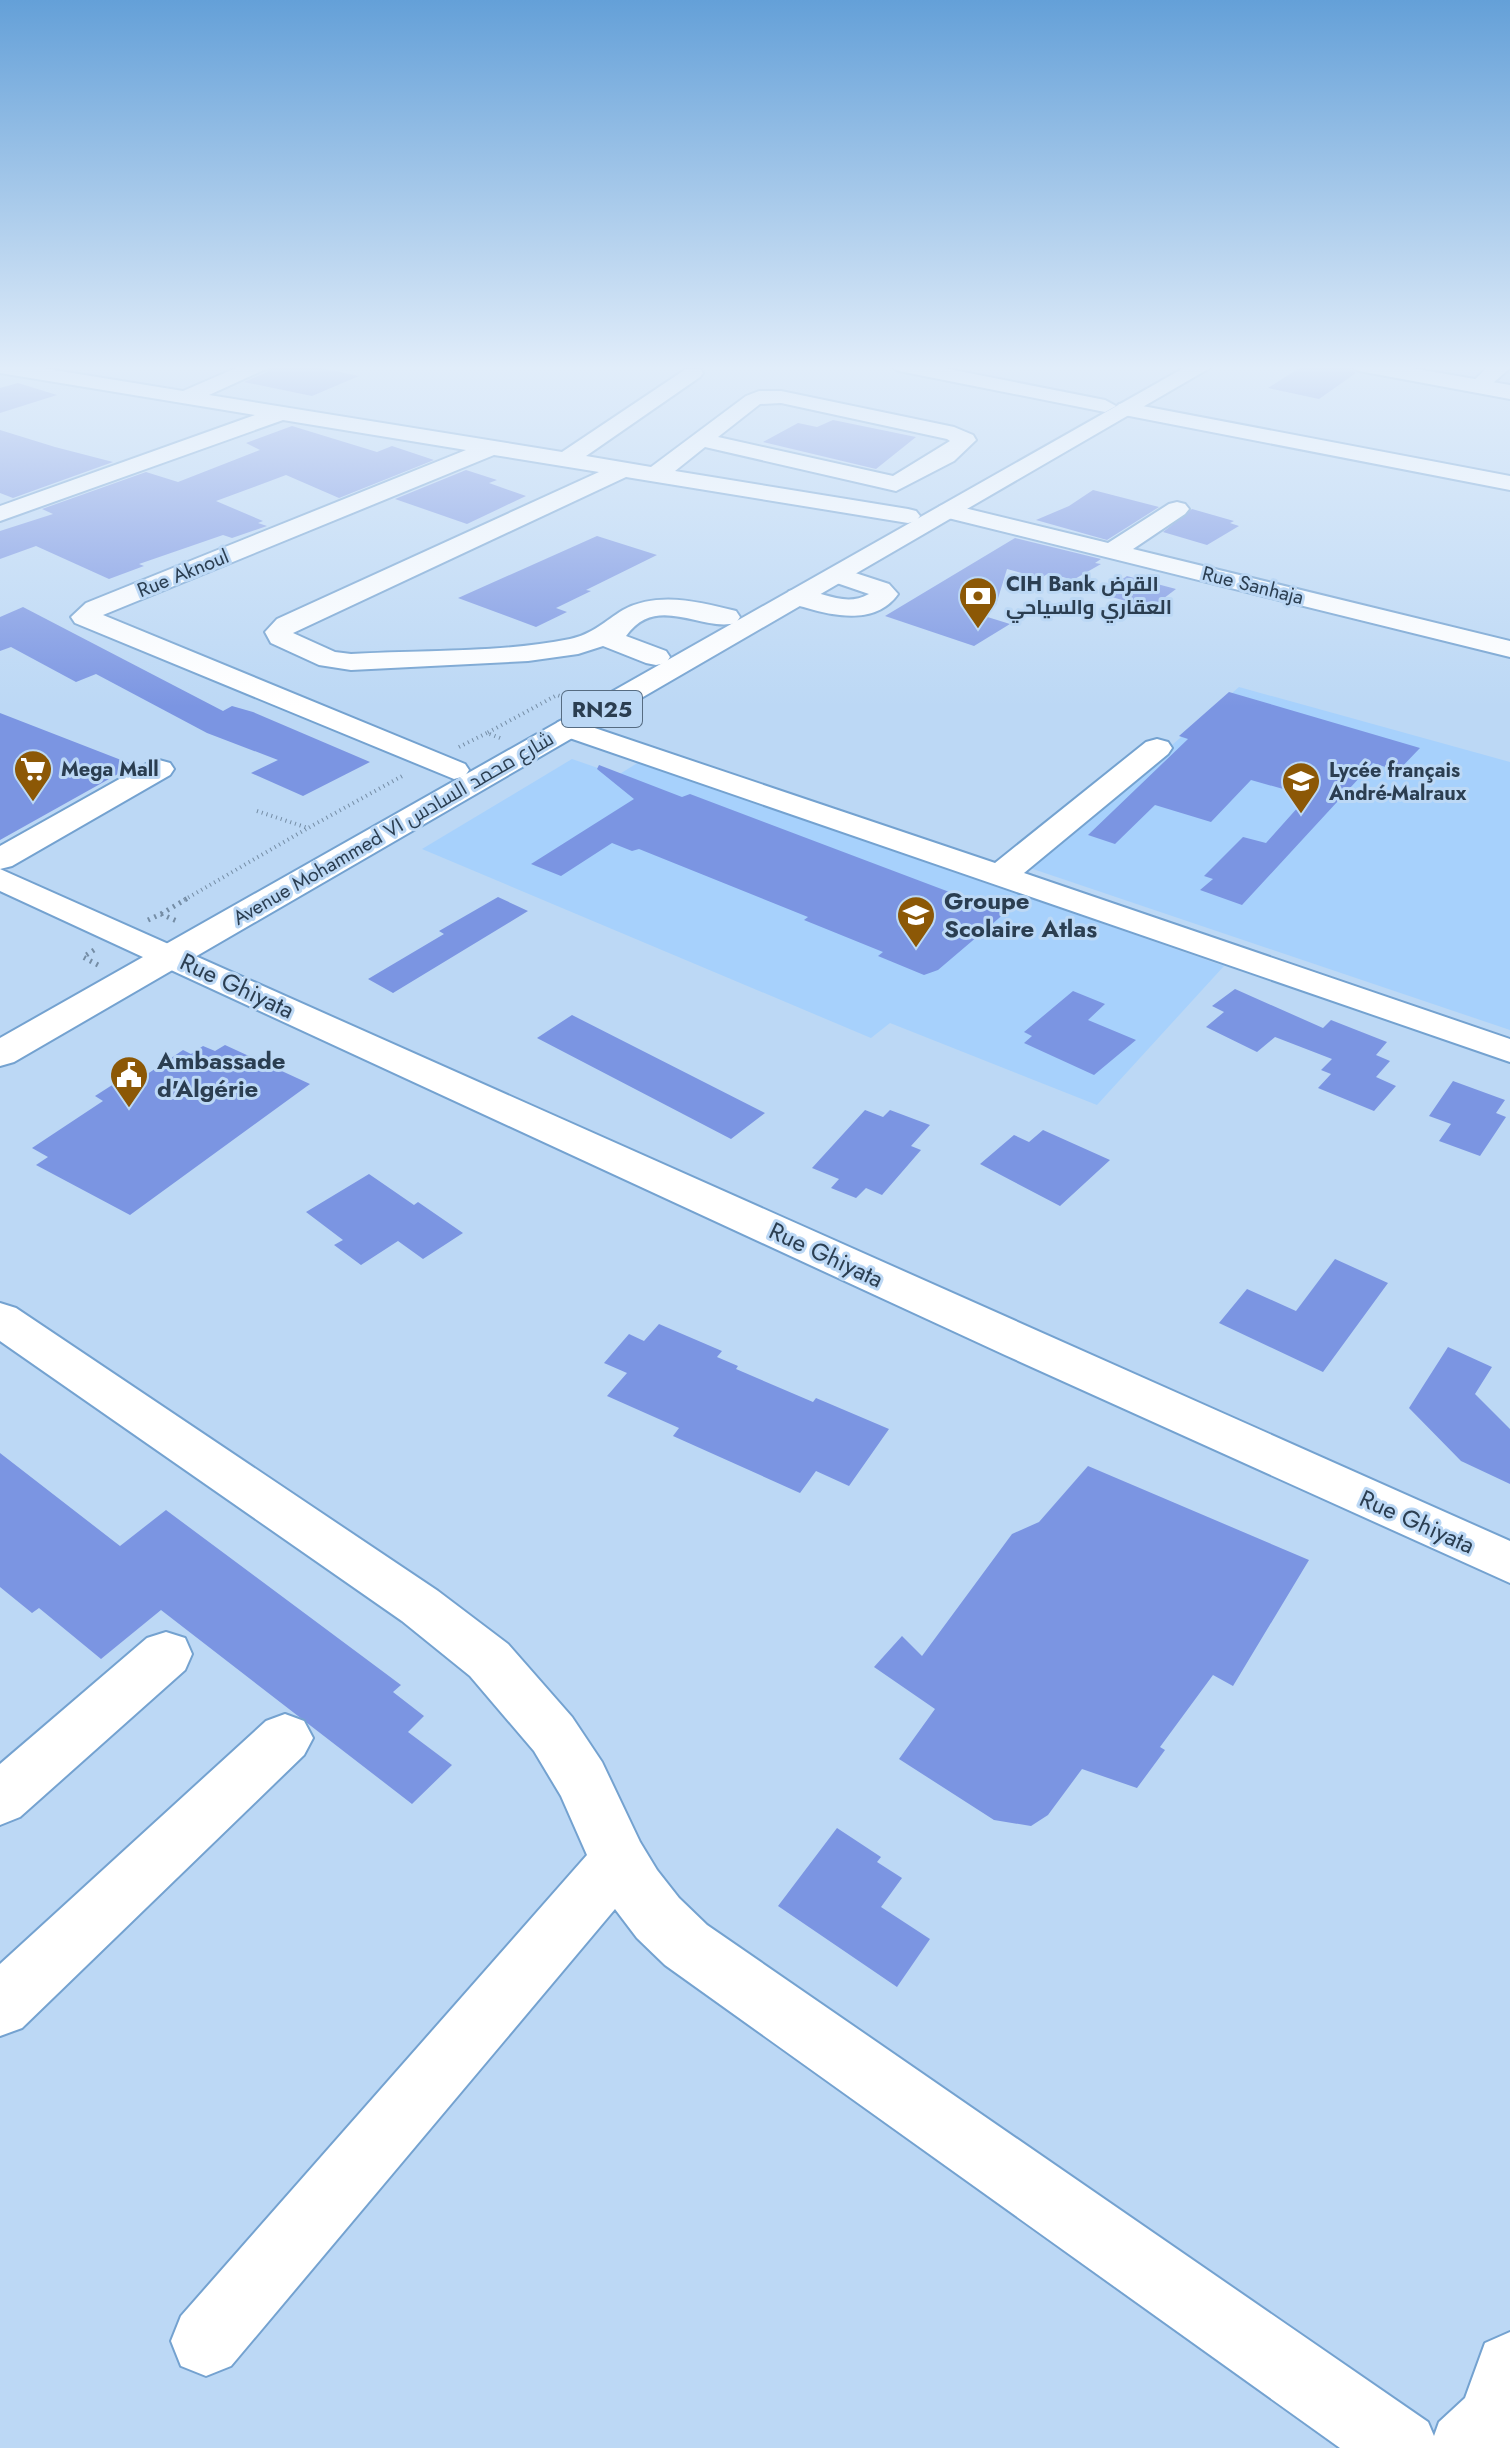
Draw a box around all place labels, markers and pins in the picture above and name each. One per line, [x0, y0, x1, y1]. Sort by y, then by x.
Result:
place label: CIH Bank القرض العقاري والسياحي [1006, 570, 1172, 623]
bank icon: CIH Bank القرض العقاري والسياحي [957, 575, 999, 630]
supermarket icon: Mega Mall [12, 748, 54, 803]
place label: Mega Mall [61, 755, 159, 784]
place label: Lycée français André-Malraux [1328, 756, 1467, 808]
school or university icon: Lycée français André-Malraux [1280, 760, 1322, 815]
place label: Groupe Scolaire Atlas [944, 883, 1097, 946]
school or university icon: Groupe Scolaire Atlas [895, 894, 937, 949]
place label: Ambassade d'Algérie [156, 1043, 285, 1106]
public building icon: Ambassade d'Algérie [108, 1054, 150, 1109]

